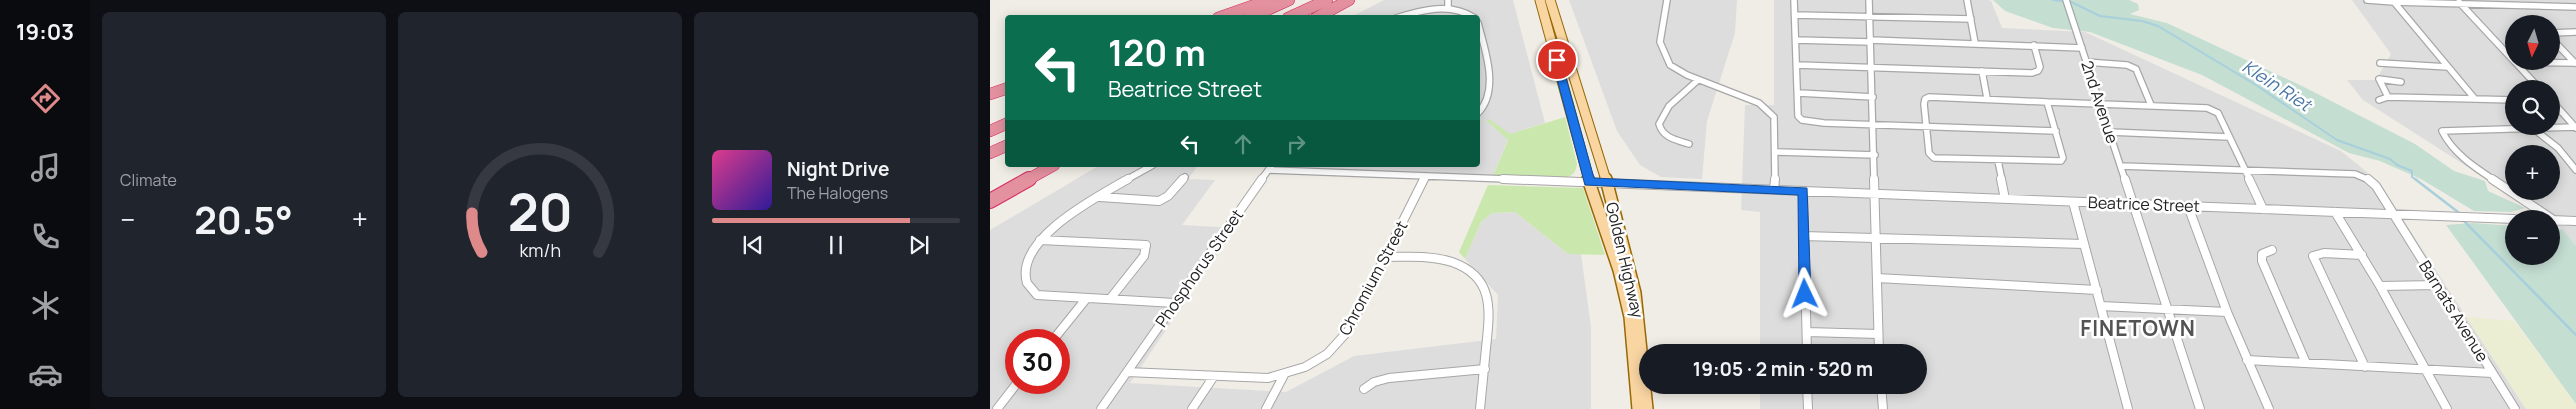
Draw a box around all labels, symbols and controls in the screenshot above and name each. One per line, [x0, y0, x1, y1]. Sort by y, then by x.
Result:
north arrow [2505, 15, 2560, 70]
map controls [2505, 15, 2560, 265]
text: 19:03 [16, 17, 74, 47]
text: 120 m [1108, 29, 1206, 77]
icon: left [1025, 35, 1090, 100]
pin [1536, 39, 1578, 81]
icon: arrive [1543, 46, 1571, 74]
water label: Klein Riet [2238, 54, 2317, 117]
street label: 2nd Avenue [2076, 58, 2124, 146]
text: Beatrice Street [1108, 74, 1262, 104]
button: search [2505, 80, 2560, 135]
icon: directions [28, 81, 63, 116]
icon: left [1176, 130, 1204, 158]
icon: ahead [1229, 130, 1257, 158]
icon: right [1282, 130, 1310, 158]
button: + [2505, 145, 2560, 200]
icon: music [28, 150, 63, 185]
text: Night Drive [787, 156, 889, 182]
text: Climate [120, 169, 177, 191]
text: 20 [507, 176, 573, 247]
text: The Halogens [787, 182, 888, 204]
street label: Beatrice Street [2088, 191, 2200, 217]
text: 20.5° [194, 193, 293, 245]
text: − [120, 200, 135, 238]
text: + [352, 200, 368, 238]
street label: Golden Highway [1601, 200, 1649, 321]
street label: Phosphorus Street [1150, 205, 1248, 331]
button: − [2505, 210, 2560, 265]
street label: Chromium Street [1334, 217, 1412, 339]
icon: phone [28, 219, 63, 254]
icon: previous [739, 231, 767, 259]
icon: pause [822, 231, 850, 259]
icon: next [905, 231, 933, 259]
text: km/h [519, 238, 561, 262]
street label: Barnats Avenue [2414, 256, 2494, 366]
position arrow [1778, 267, 1830, 319]
icon: climate [28, 288, 63, 323]
district label: FINETOWN [2080, 314, 2196, 342]
speed limit sign: 30 [1005, 329, 1070, 394]
text: 19:05 · 2 min · 520 m [1693, 356, 1873, 382]
icon: car [28, 357, 63, 392]

